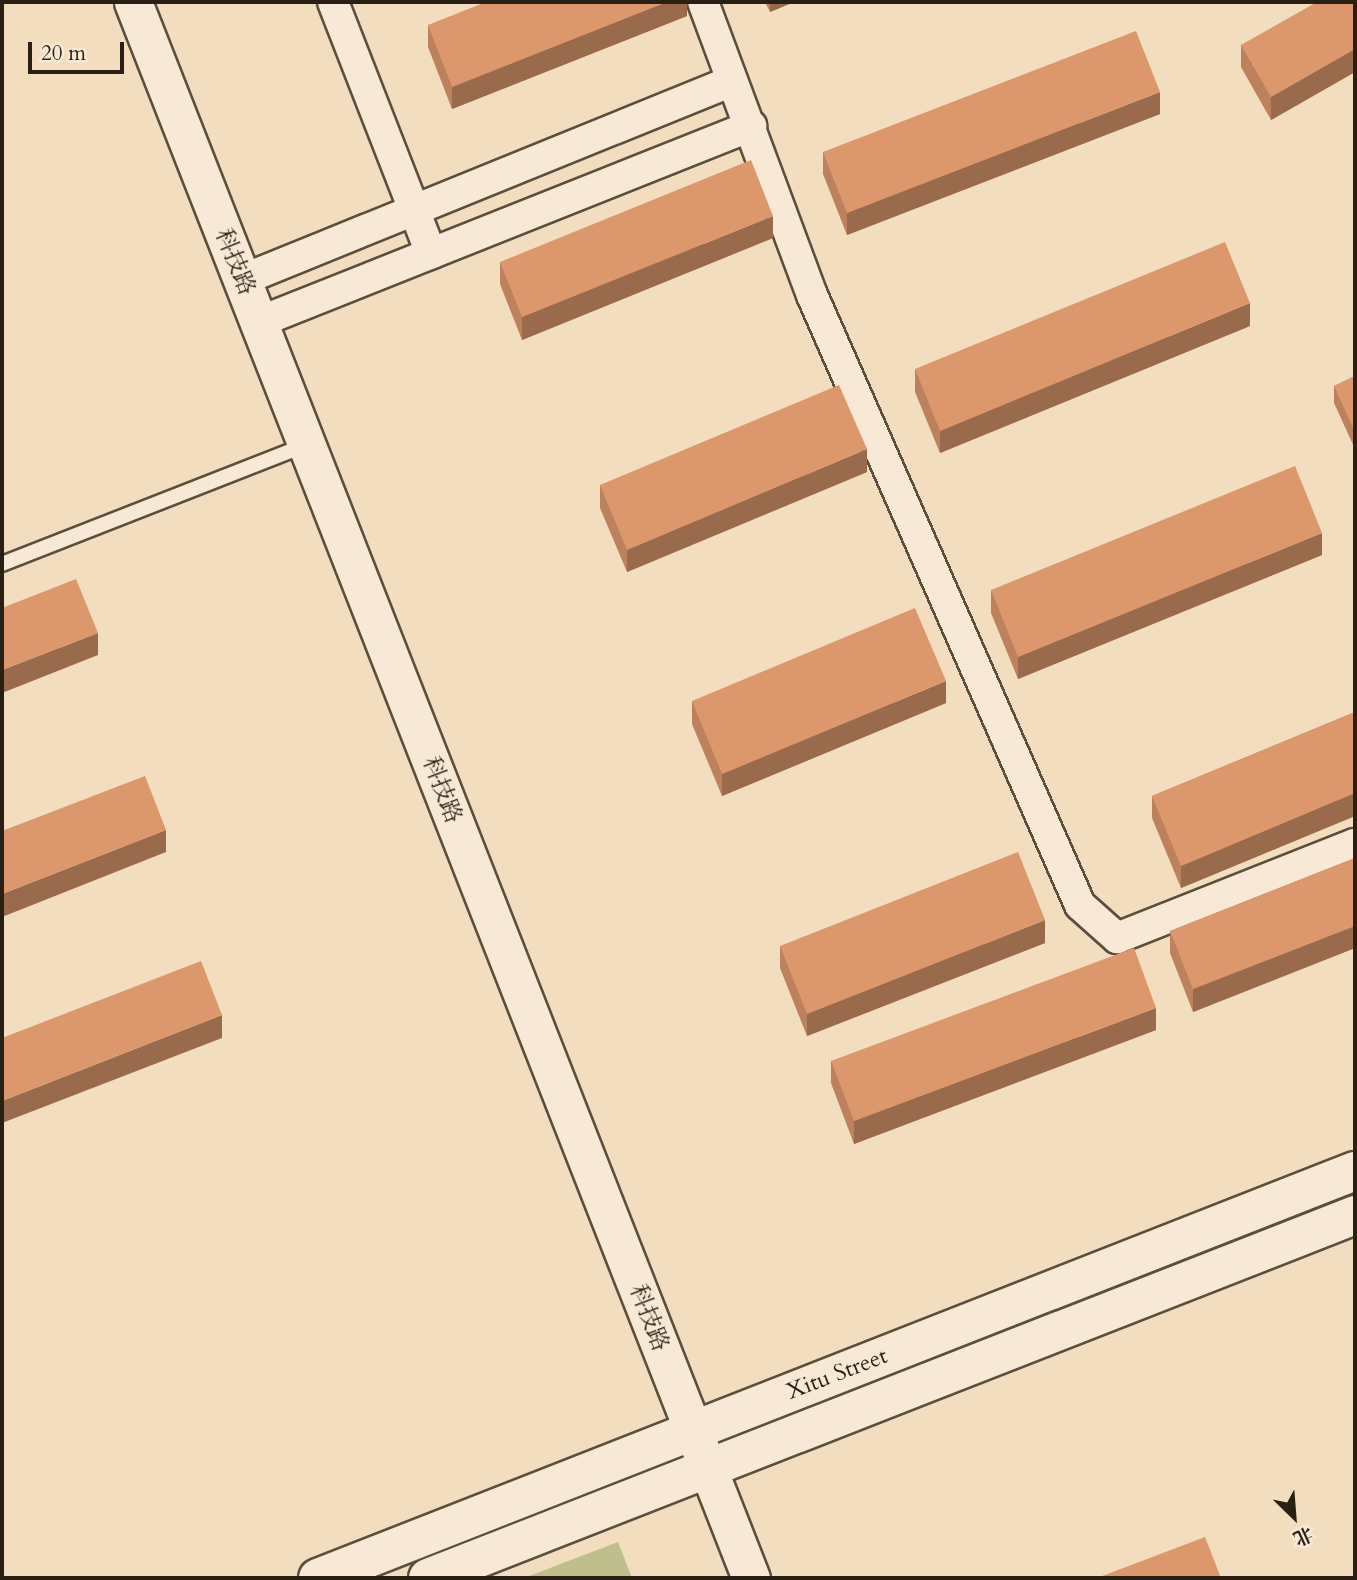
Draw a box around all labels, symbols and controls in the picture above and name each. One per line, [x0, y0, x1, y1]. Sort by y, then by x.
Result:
scale bar [32, 28, 128, 72]
text: 20 m [41, 39, 86, 68]
street label: 科技路 [209, 225, 261, 299]
street label: 科技路 [417, 753, 467, 827]
street label: 科技路 [624, 1281, 674, 1355]
street label: Xitu Street [783, 1342, 891, 1406]
north arrow [1259, 1482, 1329, 1552]
text: 北 [1289, 1520, 1317, 1552]

